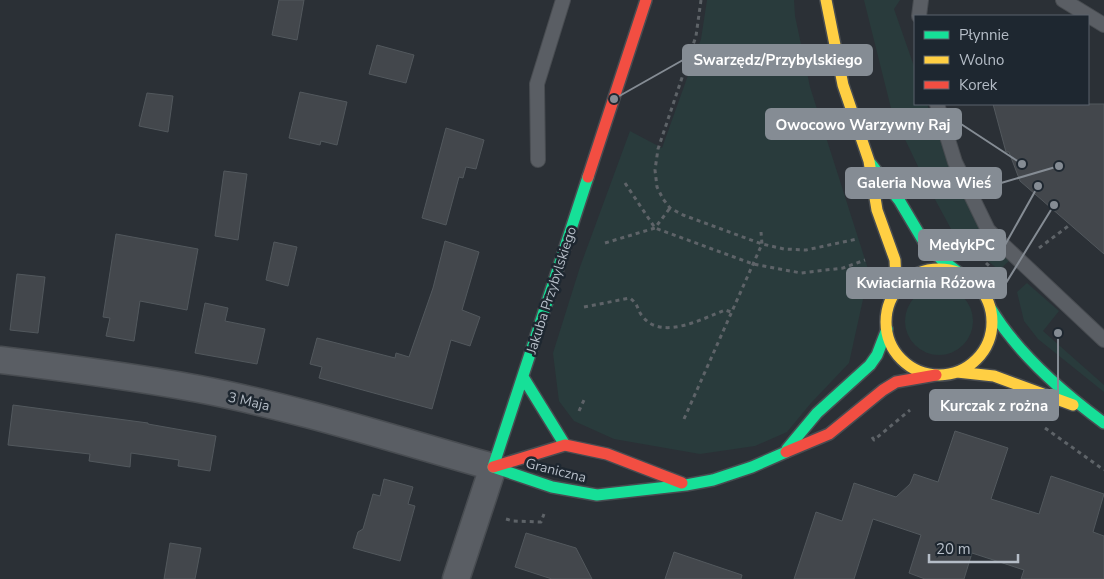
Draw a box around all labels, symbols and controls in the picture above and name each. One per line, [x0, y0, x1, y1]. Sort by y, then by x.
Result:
legend [914, 15, 1089, 105]
text: Płynnie [959, 25, 1009, 45]
callout: Swarzędz/Przybylskiego [683, 45, 872, 75]
text: Swarzędz/Przybylskiego [694, 50, 863, 70]
text: Wolno [959, 50, 1004, 70]
text: Korek [959, 75, 998, 95]
callout: Owocowo Warzywny Raj [766, 109, 961, 139]
text: Owocowo Warzywny Raj [776, 115, 951, 135]
callout: Galeria Nowa Wieś [846, 168, 1001, 198]
text: Galeria Nowa Wieś [857, 173, 991, 193]
street label: Jakuba Przybylskiego [522, 224, 581, 357]
callout: MedykPC [919, 230, 1005, 260]
text: MedykPC [929, 235, 995, 255]
callout: Kwiaciarnia Różowa [847, 268, 1006, 298]
text: Kwiaciarnia Różowa [856, 273, 996, 293]
street label: 3 Maja [226, 387, 272, 415]
callout: Kurczak z rożna [930, 390, 1058, 420]
text: Kurczak z rożna [940, 396, 1048, 416]
street label: Graniczna [523, 454, 588, 487]
scale bar [929, 532, 1018, 564]
text: 20 m [936, 539, 971, 559]

